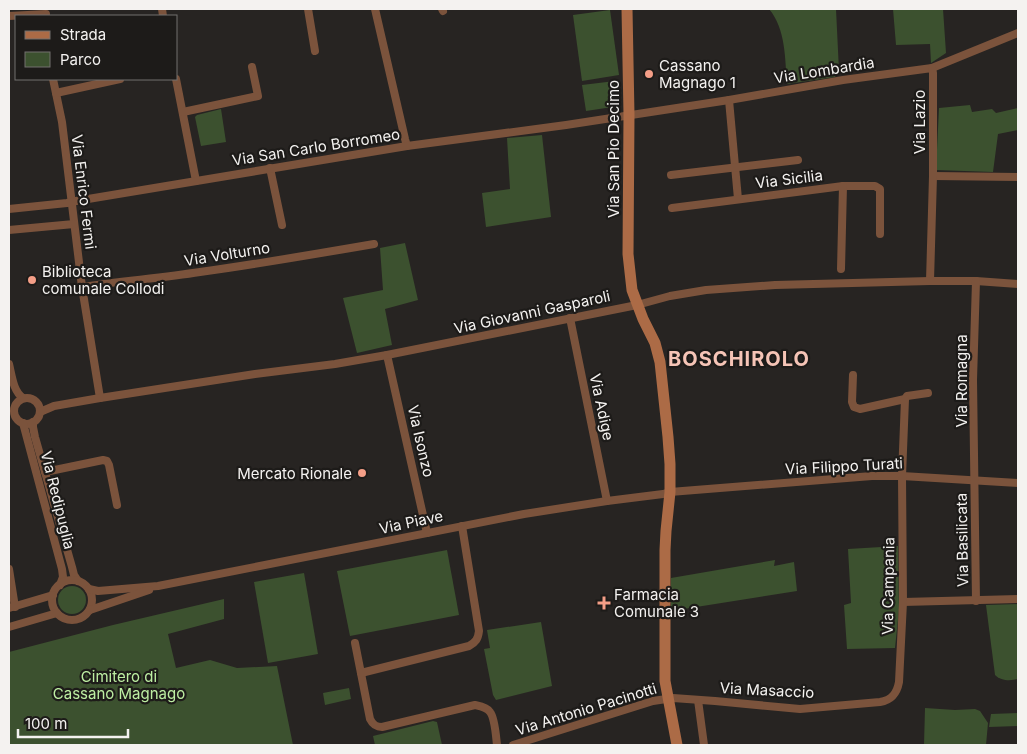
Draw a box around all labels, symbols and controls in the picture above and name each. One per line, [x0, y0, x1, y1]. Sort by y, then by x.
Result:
legend [15, 15, 178, 80]
text: Strada [60, 25, 106, 44]
text: Parco [60, 50, 101, 69]
street label: Via Lombardia [772, 53, 876, 87]
place label: Cassano Magnago 1 [659, 56, 736, 92]
marker: Cassano Magnago 1 [643, 68, 655, 80]
street label: Via San Pio Decimo [604, 80, 623, 218]
street label: Via Lazio [910, 90, 929, 154]
street label: Via San Carlo Borromeo [231, 124, 401, 170]
street label: Via Enrico Fermi [68, 134, 100, 250]
street label: Via Sicilia [754, 165, 824, 193]
street label: Via Volturno [183, 238, 271, 270]
place label: Biblioteca comunale Collodi [42, 262, 164, 298]
marker: Biblioteca comunale Collodi [26, 274, 38, 286]
street label: Via Giovanni Gasparoli [452, 286, 612, 338]
street label: Via Romagna [952, 334, 971, 428]
district label: BOSCHIROLO [668, 347, 810, 371]
street label: Via Adige [586, 372, 618, 442]
street label: Via Isonzo [403, 403, 439, 479]
street label: Via Redipuglia [37, 449, 79, 551]
street label: Via Filippo Turati [785, 453, 903, 479]
place label: Mercato Rionale [237, 464, 352, 483]
marker: Mercato Rionale [356, 467, 368, 479]
street label: Via Basilicata [952, 493, 972, 587]
street label: Via Piave [377, 506, 445, 538]
street label: Via Campania [878, 537, 898, 635]
place label: Farmacia Comunale 3 [614, 585, 699, 621]
marker: Farmacia Comunale 3 [598, 597, 610, 609]
park label: Cimitero di Cassano Magnago [53, 667, 185, 703]
street label: Via Masaccio [719, 678, 815, 702]
street label: Via Antonio Pacinotti [513, 679, 659, 739]
scale bar [18, 706, 128, 738]
text: 100 m [25, 714, 67, 733]

